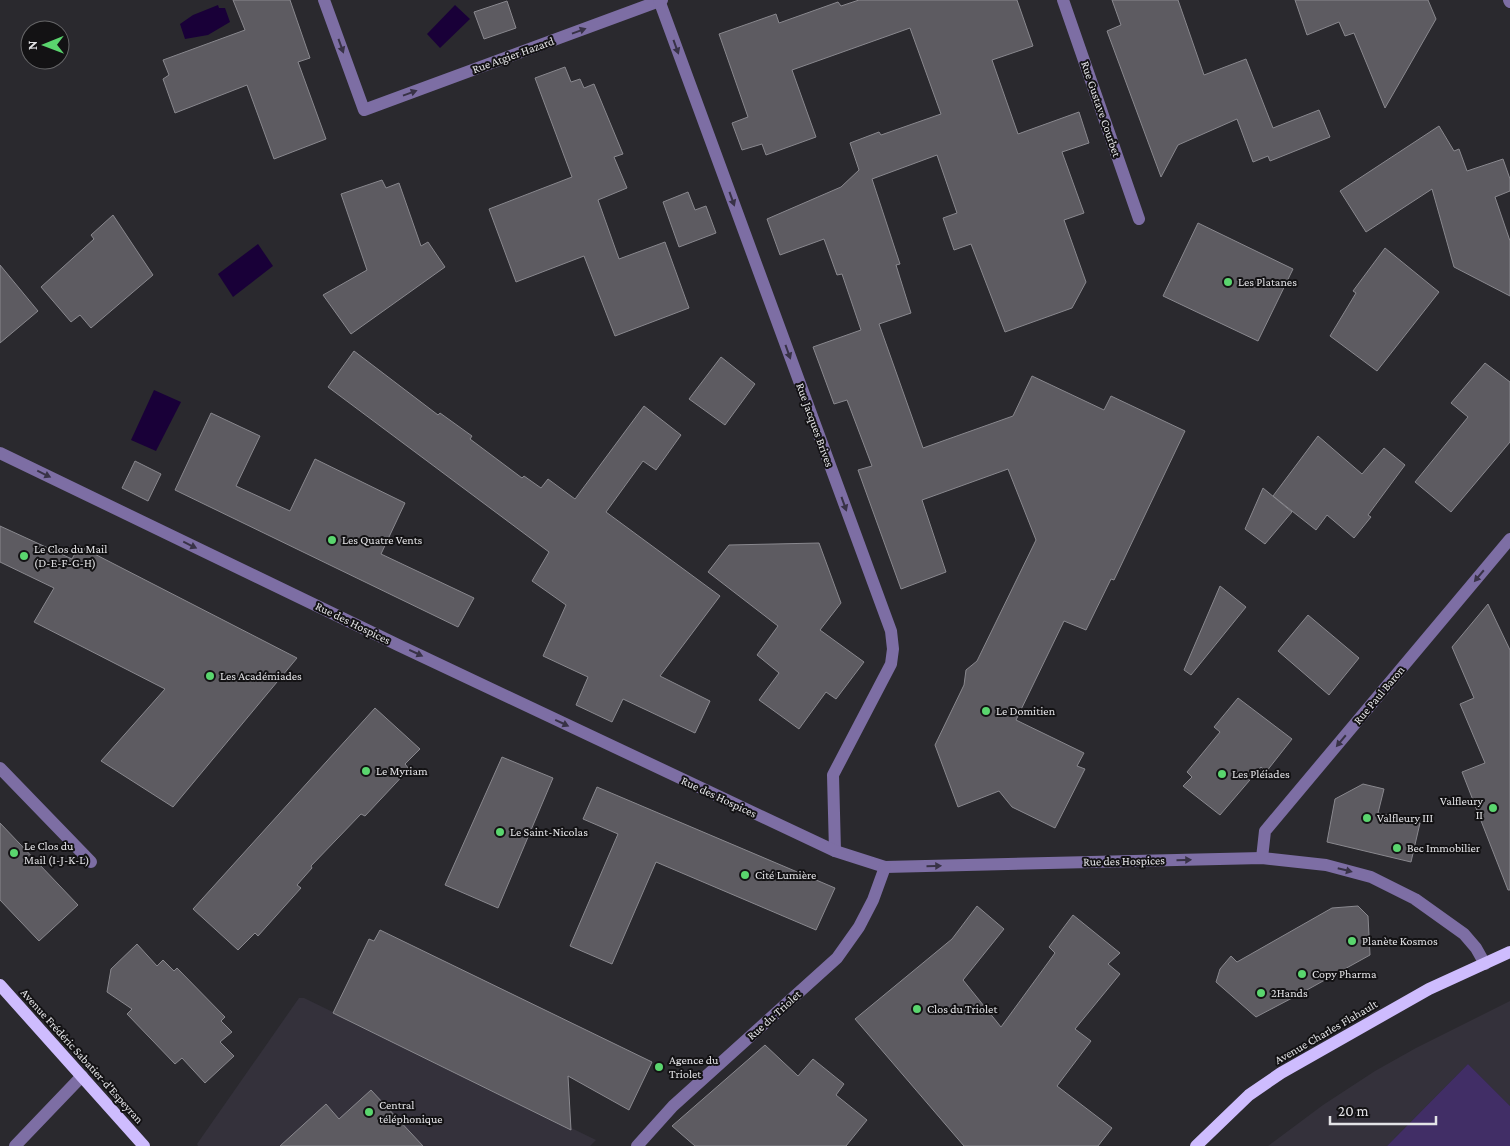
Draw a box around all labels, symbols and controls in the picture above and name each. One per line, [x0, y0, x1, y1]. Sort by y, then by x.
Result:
north arrow [20, 20, 70, 70]
one-way arrow [572, 27, 587, 35]
street label: Rue Atgier Hazard [470, 33, 556, 76]
one-way arrow [337, 39, 345, 53]
one-way arrow [673, 39, 680, 54]
text: N [24, 40, 40, 50]
street label: Rue Gustave Courbet [1078, 59, 1124, 160]
one-way arrow [403, 89, 418, 97]
one-way arrow [728, 192, 736, 207]
place label: Les Platanes [1238, 275, 1297, 289]
marker: Les Platanes [1222, 276, 1234, 288]
one-way arrow [785, 344, 792, 359]
street label: Rue Jacques Brives [793, 381, 837, 469]
one-way arrow [37, 471, 51, 479]
one-way arrow [840, 497, 848, 512]
place label: Les Quatre Vents [342, 533, 423, 547]
marker: Les Quatre Vents [326, 534, 338, 546]
one-way arrow [183, 541, 197, 549]
place label: Le Clos du Mail (D-E-F-G-H) [34, 542, 107, 570]
marker: Le Clos du Mail (D-E-F-G-H) [18, 550, 30, 562]
one-way arrow [1473, 569, 1484, 582]
street label: Rue des Hospices [313, 599, 393, 647]
one-way arrow [409, 649, 423, 657]
street label: Rue Paul Baron [1350, 662, 1408, 727]
place label: Les Académiades [220, 669, 302, 683]
marker: Les Académiades [204, 670, 216, 682]
place label: Le Domitien [996, 704, 1056, 718]
marker: Le Domitien [980, 705, 992, 717]
one-way arrow [555, 719, 570, 727]
one-way arrow [1335, 734, 1346, 747]
place label: Le Myriam [376, 764, 428, 778]
marker: Le Myriam [360, 765, 372, 777]
place label: Les Pléiades [1232, 767, 1290, 781]
marker: Les Pléiades [1216, 768, 1228, 780]
street label: Rue des Hospices [679, 773, 759, 821]
place label: Valfleury II [1440, 794, 1483, 822]
marker: Valfleury II [1487, 802, 1499, 814]
place label: Valfleury III [1377, 811, 1434, 825]
marker: Valfleury III [1361, 812, 1373, 824]
place label: Le Saint-Nicolas [510, 825, 588, 839]
marker: Le Saint-Nicolas [494, 826, 506, 838]
place label: Le Clos du Mail (I-J-K-L) [24, 839, 89, 867]
place label: Bec Immobilier [1407, 841, 1481, 855]
marker: Bec Immobilier [1391, 842, 1403, 854]
marker: Le Clos du Mail (I-J-K-L) [8, 847, 20, 859]
street label: Rue des Hospices [1083, 853, 1165, 869]
one-way arrow [1176, 856, 1192, 864]
one-way arrow [926, 861, 942, 869]
one-way arrow [1338, 866, 1353, 874]
place label: Cité Lumière [755, 868, 816, 882]
marker: Cité Lumière [739, 869, 751, 881]
place label: Planète Kosmos [1362, 934, 1438, 948]
marker: Planète Kosmos [1346, 935, 1358, 947]
place label: Copy Pharma [1312, 967, 1377, 981]
marker: Copy Pharma [1296, 968, 1308, 980]
street label: Avenue Frédéric Sabatier-d'Espeyran [18, 986, 147, 1127]
street label: Rue du Triolet [744, 986, 805, 1043]
place label: 2Hands [1271, 986, 1308, 1000]
marker: 2Hands [1255, 987, 1267, 999]
street label: Avenue Charles Flahault [1272, 996, 1381, 1067]
place label: Clos du Triolet [927, 1002, 998, 1016]
marker: Clos du Triolet [911, 1003, 923, 1015]
place label: Agence du Triolet [669, 1053, 719, 1081]
marker: Agence du Triolet [653, 1061, 665, 1073]
scale bar [1330, 1094, 1436, 1126]
place label: Central téléphonique [379, 1098, 443, 1126]
text: 20 m [1338, 1103, 1369, 1119]
marker: Central téléphonique [363, 1106, 375, 1118]

